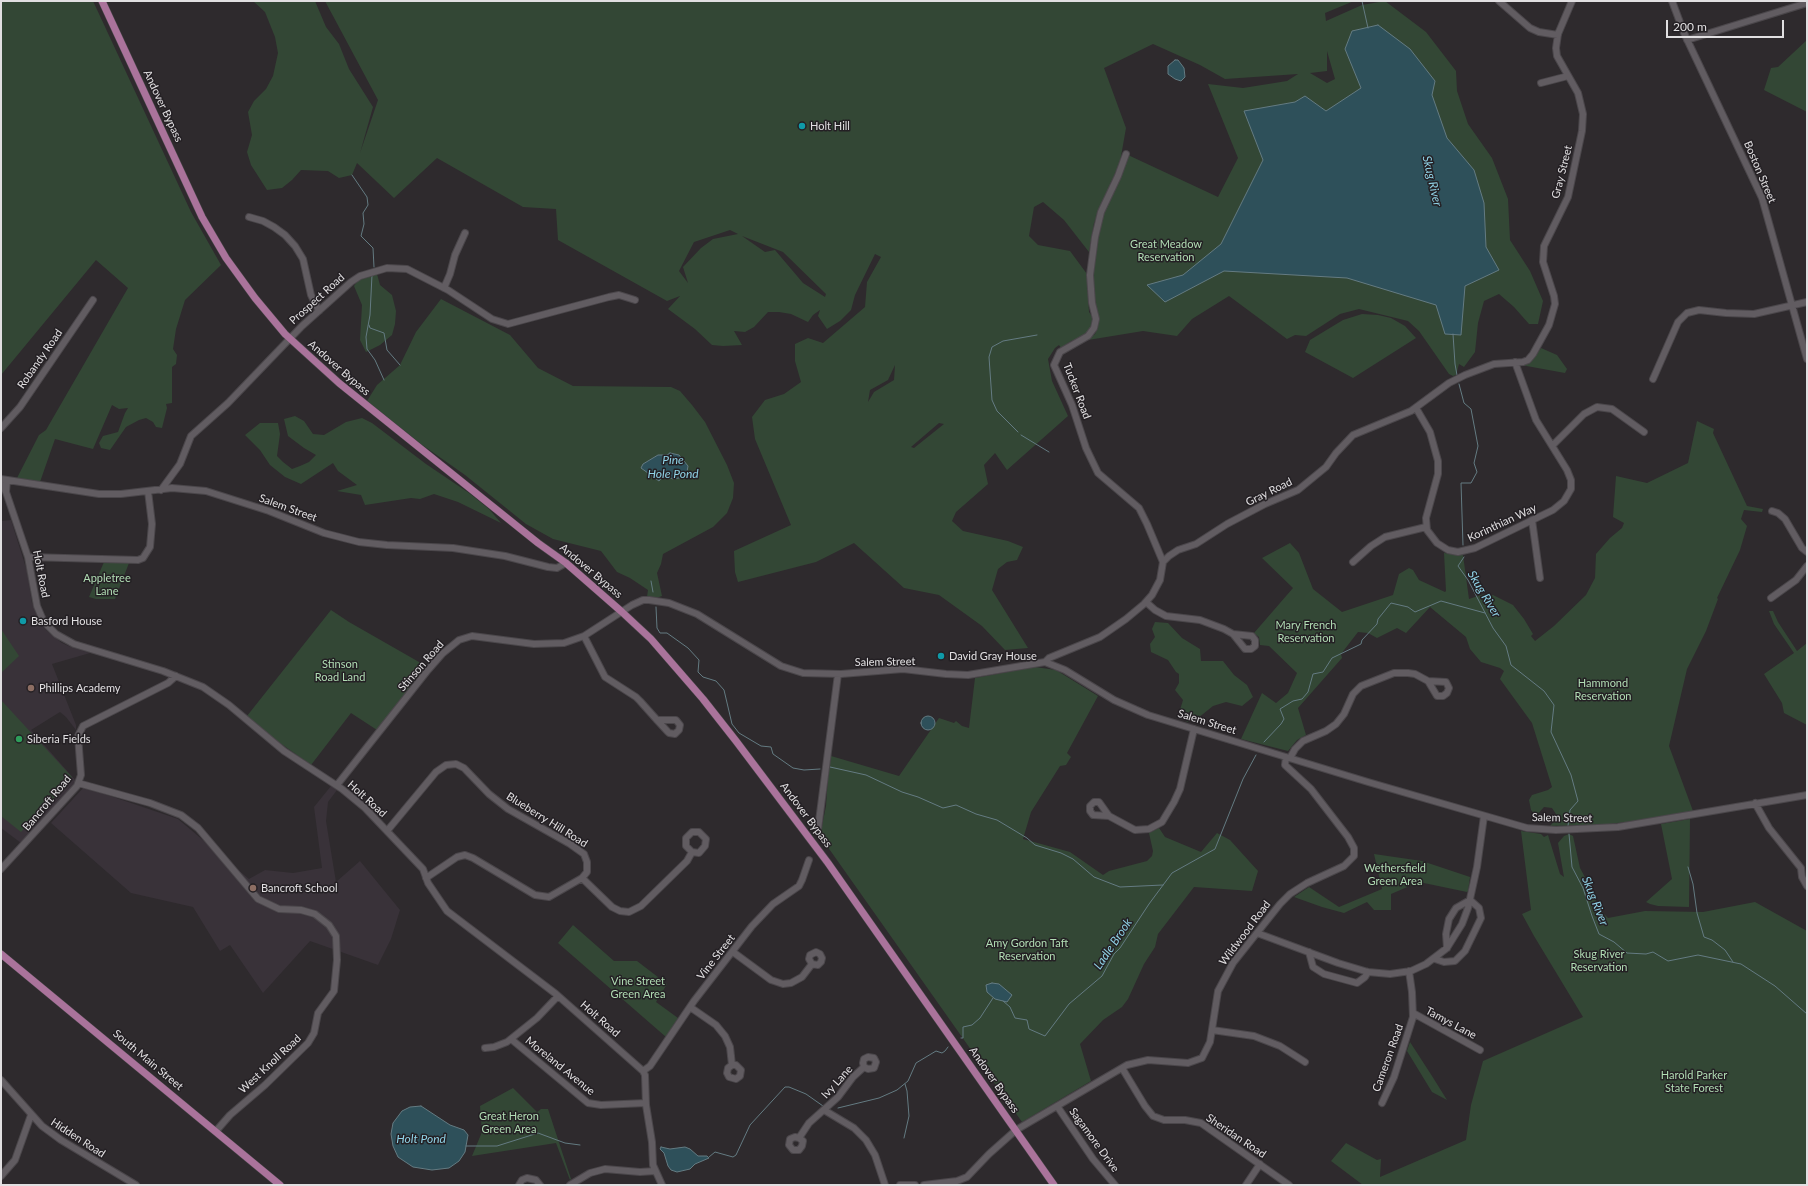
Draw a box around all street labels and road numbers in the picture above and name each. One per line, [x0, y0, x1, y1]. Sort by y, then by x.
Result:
street label: Andover Bypass [141, 68, 185, 144]
street label: Boston Street [1741, 139, 1779, 205]
street label: Gray Street [1549, 144, 1575, 200]
street label: Prospect Road [287, 271, 347, 327]
street label: Robandy Road [15, 327, 65, 391]
street label: Andover Bypass [305, 338, 373, 398]
street label: Tucker Road [1060, 361, 1094, 421]
street label: Gray Road [1244, 475, 1294, 509]
street label: Salem Street [257, 491, 319, 525]
street label: Korinthian Way [1465, 501, 1539, 545]
street label: Andover Bypass [557, 541, 625, 601]
street label: Holt Road [30, 549, 52, 599]
street label: Stinson Road [395, 638, 447, 694]
street label: Salem Street [855, 655, 915, 669]
street label: Salem Street [1176, 707, 1238, 737]
street label: Bancroft Road [20, 773, 74, 833]
street label: Holt Road [345, 778, 389, 820]
street label: Andover Bypass [777, 780, 835, 850]
street label: Blueberry Hill Road [504, 790, 590, 850]
street label: Salem Street [1532, 811, 1592, 825]
street label: Wildwood Road [1217, 898, 1273, 968]
street label: Vine Street [694, 932, 738, 982]
street label: Holt Road [577, 998, 623, 1040]
street label: Tamys Lane [1423, 1004, 1479, 1042]
street label: Cameron Road [1370, 1022, 1406, 1094]
street label: South Main Street [110, 1027, 186, 1093]
street label: West Knoll Road [236, 1032, 304, 1096]
street label: Moreland Avenue [523, 1034, 597, 1098]
street label: Andover Bypass [966, 1044, 1022, 1116]
street label: Ivy Lane [819, 1063, 855, 1101]
street label: Sagamore Drive [1066, 1105, 1122, 1175]
street label: Sheridan Road [1204, 1111, 1268, 1161]
street label: Hidden Road [48, 1115, 108, 1161]

